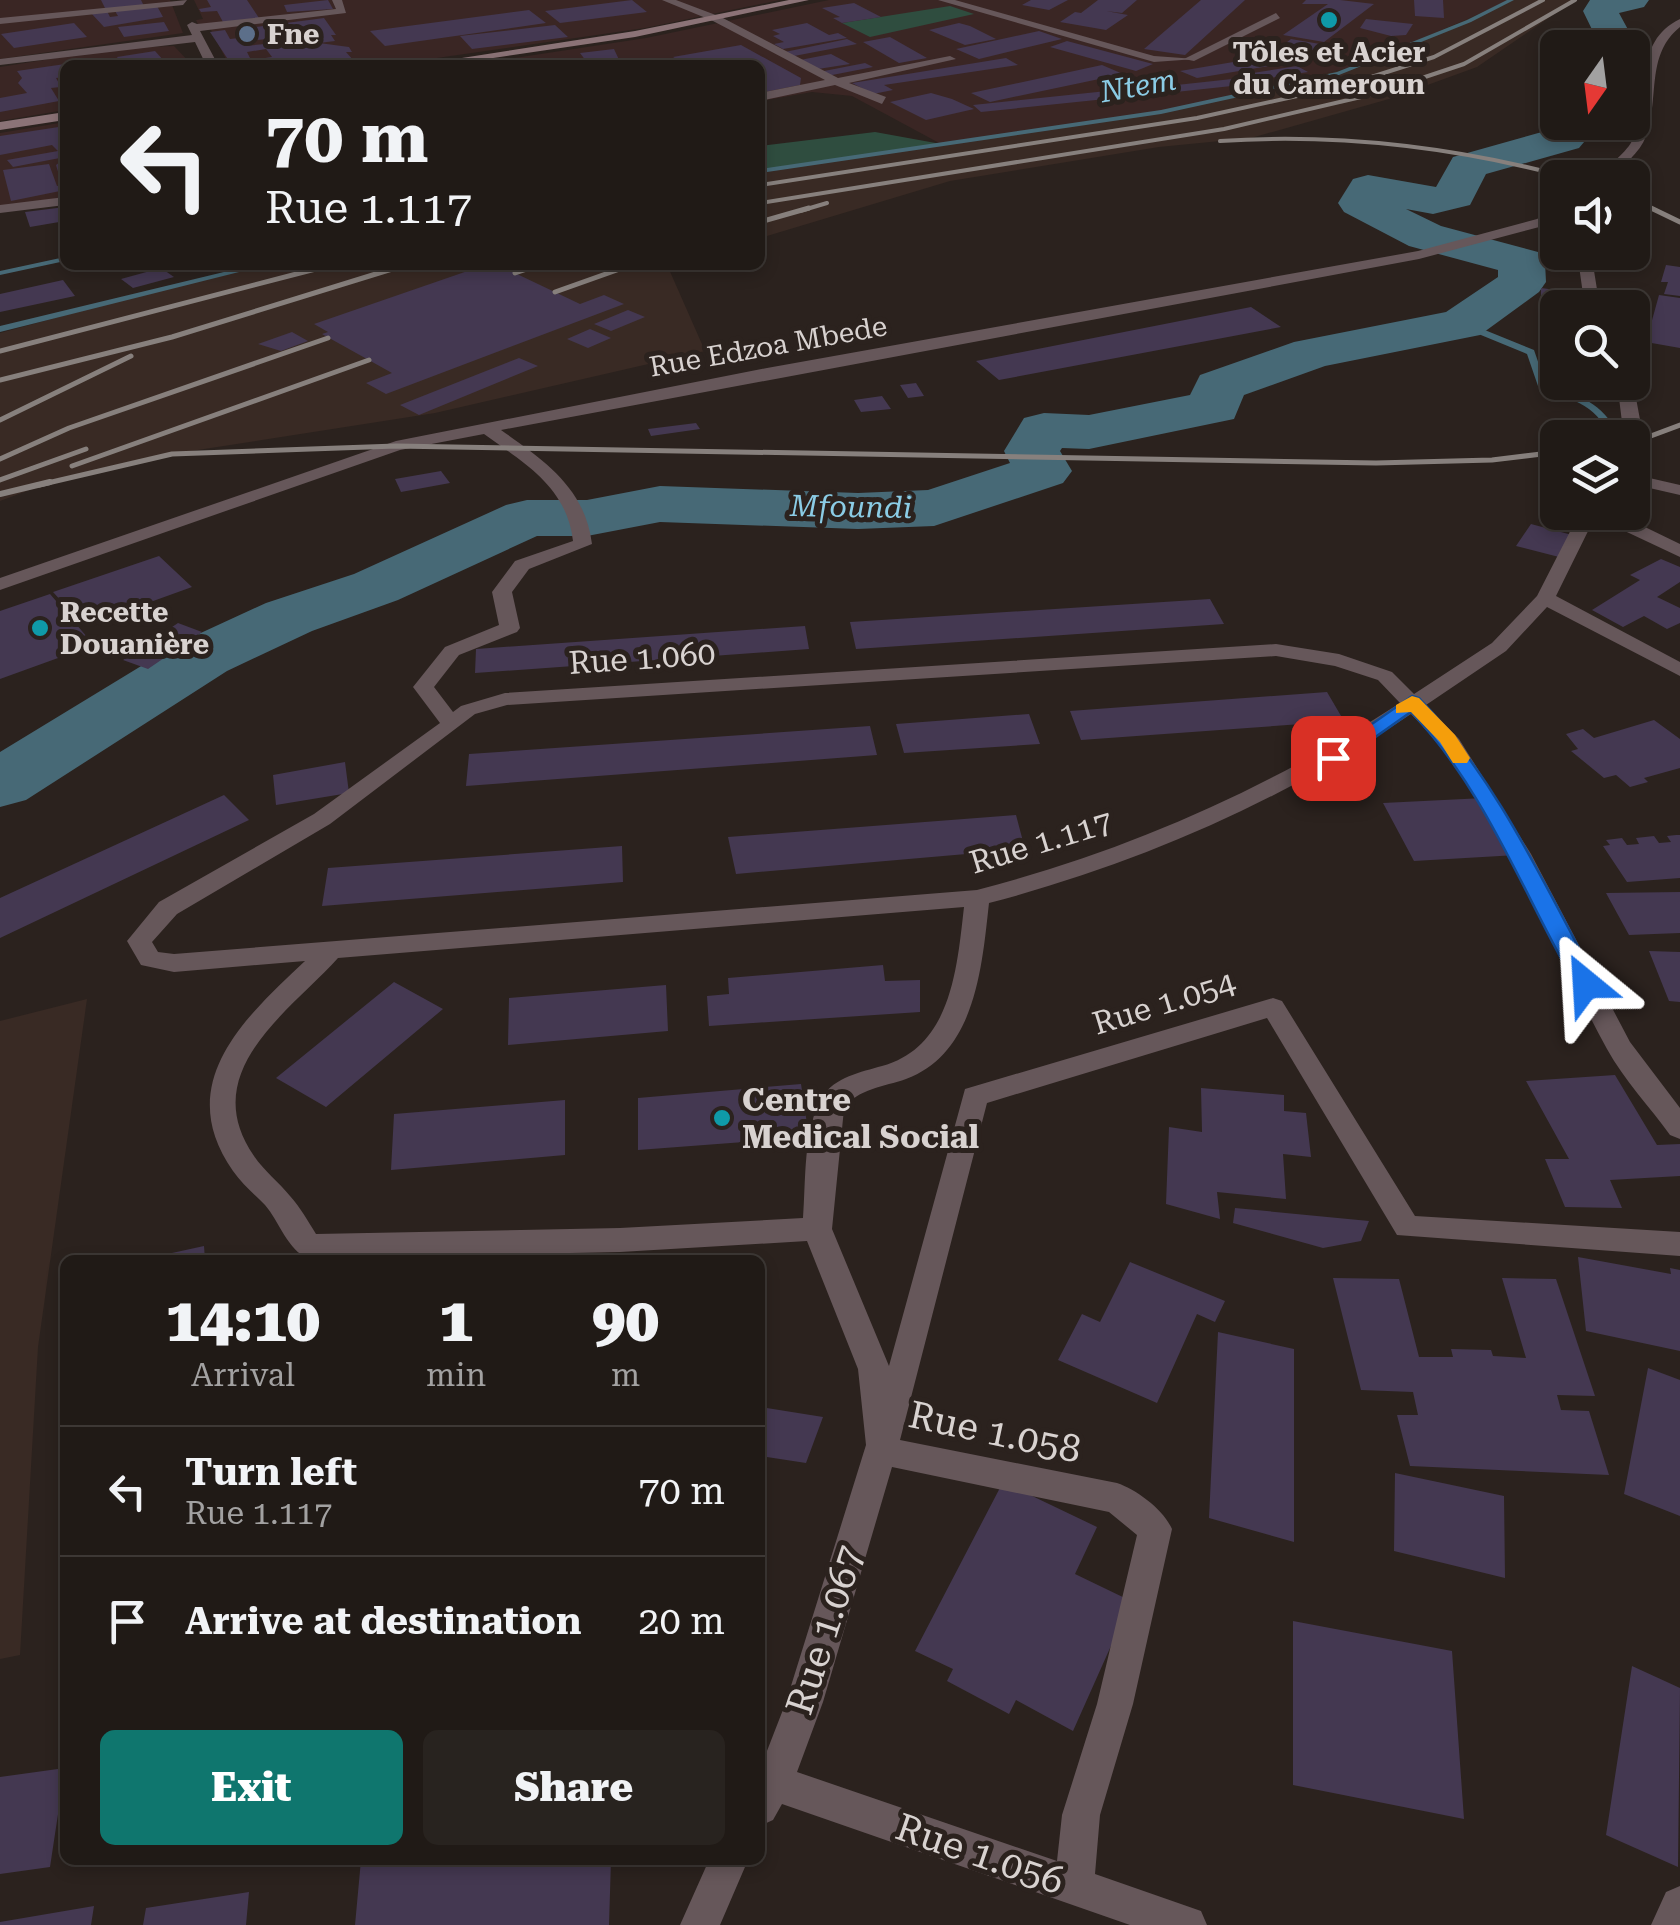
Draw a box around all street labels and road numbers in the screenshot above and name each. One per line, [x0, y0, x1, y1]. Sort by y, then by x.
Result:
street label: Rue Edzoa Mbede [647, 309, 890, 384]
street label: Rue 1.060 [567, 634, 717, 682]
street label: Rue 1.117 [965, 802, 1117, 882]
street label: Rue 1.054 [1088, 963, 1240, 1043]
street label: Rue 1.058 [905, 1392, 1085, 1472]
street label: Rue 1.067 [777, 1540, 873, 1720]
street label: Rue 1.056 [890, 1805, 1070, 1903]

